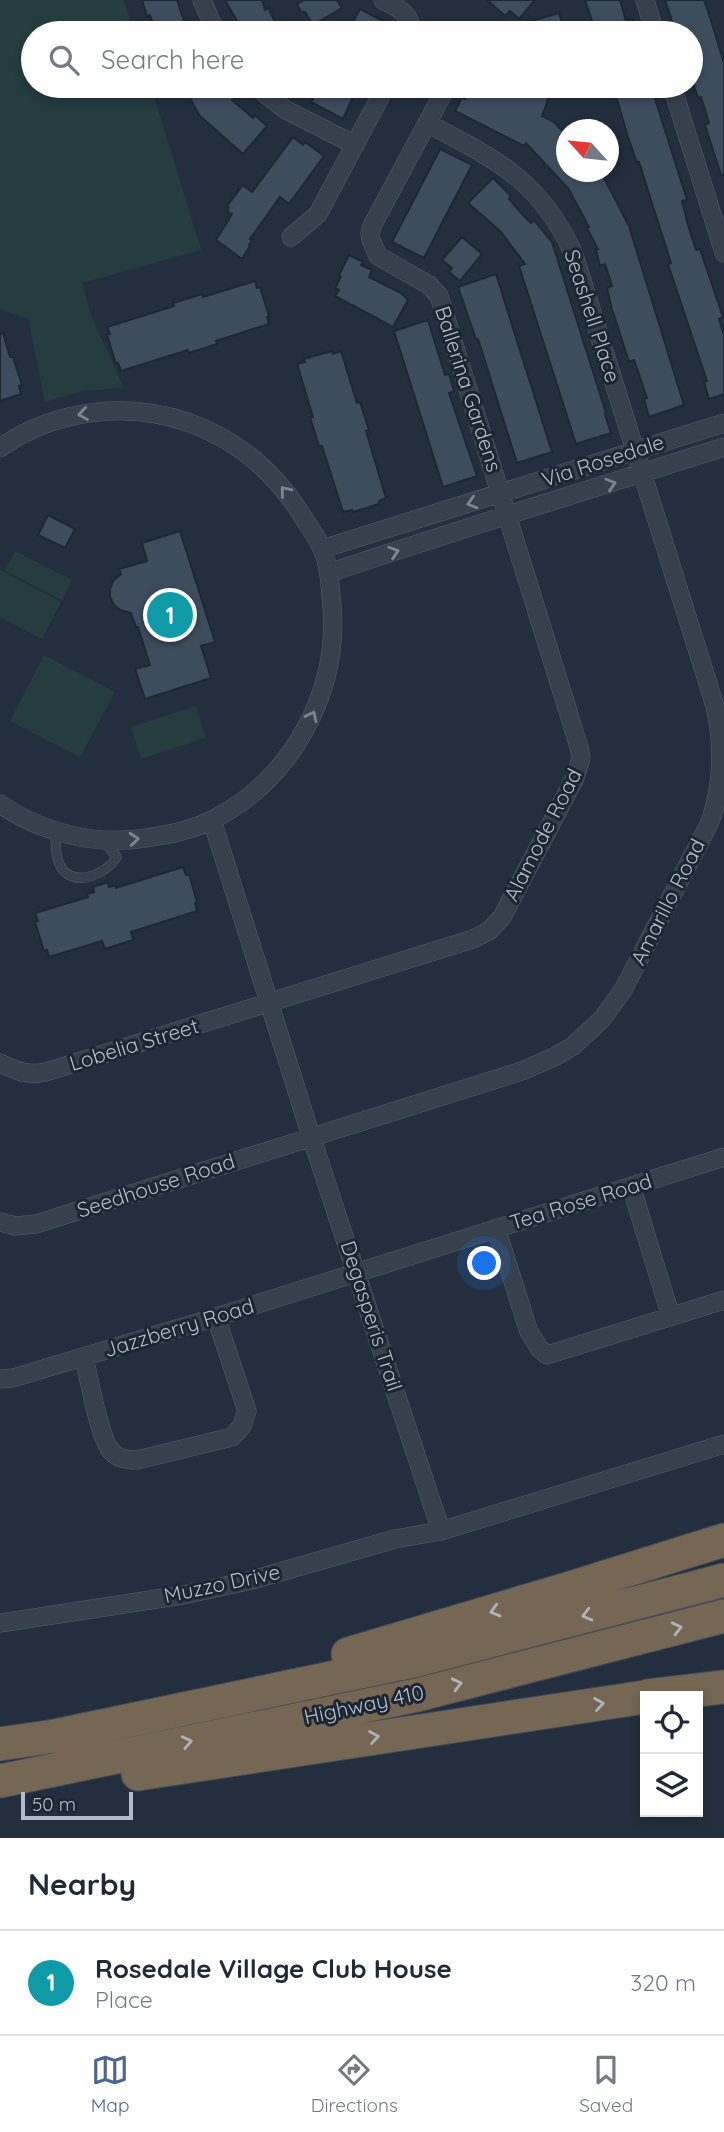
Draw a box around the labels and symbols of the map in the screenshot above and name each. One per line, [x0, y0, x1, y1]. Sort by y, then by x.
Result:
north arrow [556, 119, 619, 182]
street label: Seashell Place [559, 246, 627, 385]
street label: Ballerina Gardens [430, 303, 508, 475]
one-way arrow [77, 406, 89, 421]
street label: Via Rosedale [538, 428, 667, 492]
one-way arrow [605, 477, 617, 492]
one-way arrow [281, 487, 294, 499]
one-way arrow [467, 495, 479, 510]
one-way arrow [387, 545, 399, 560]
pin: 1 [147, 589, 193, 641]
one-way arrow [303, 711, 317, 723]
street label: Alamode Road [498, 764, 587, 905]
one-way arrow [129, 832, 140, 847]
street label: Amarillo Road [624, 834, 710, 969]
street label: Lobelia Street [66, 1012, 201, 1076]
street label: Seedhouse Road [74, 1147, 238, 1223]
street label: Tea Rose Road [507, 1167, 655, 1235]
street label: Degasperis Trail [335, 1237, 409, 1394]
your location [467, 1246, 501, 1280]
street label: Jazzberry Road [101, 1292, 257, 1362]
street label: Muzzo Drive [161, 1558, 282, 1608]
one-way arrow [489, 1602, 501, 1617]
one-way arrow [581, 1607, 593, 1622]
one-way arrow [671, 1622, 683, 1636]
one-way arrow [451, 1678, 463, 1693]
street label: Highway 410 [301, 1679, 426, 1729]
one-way arrow [593, 1696, 605, 1711]
one-way arrow [368, 1730, 380, 1745]
one-way arrow [181, 1736, 193, 1751]
scale bar [21, 1789, 133, 1821]

